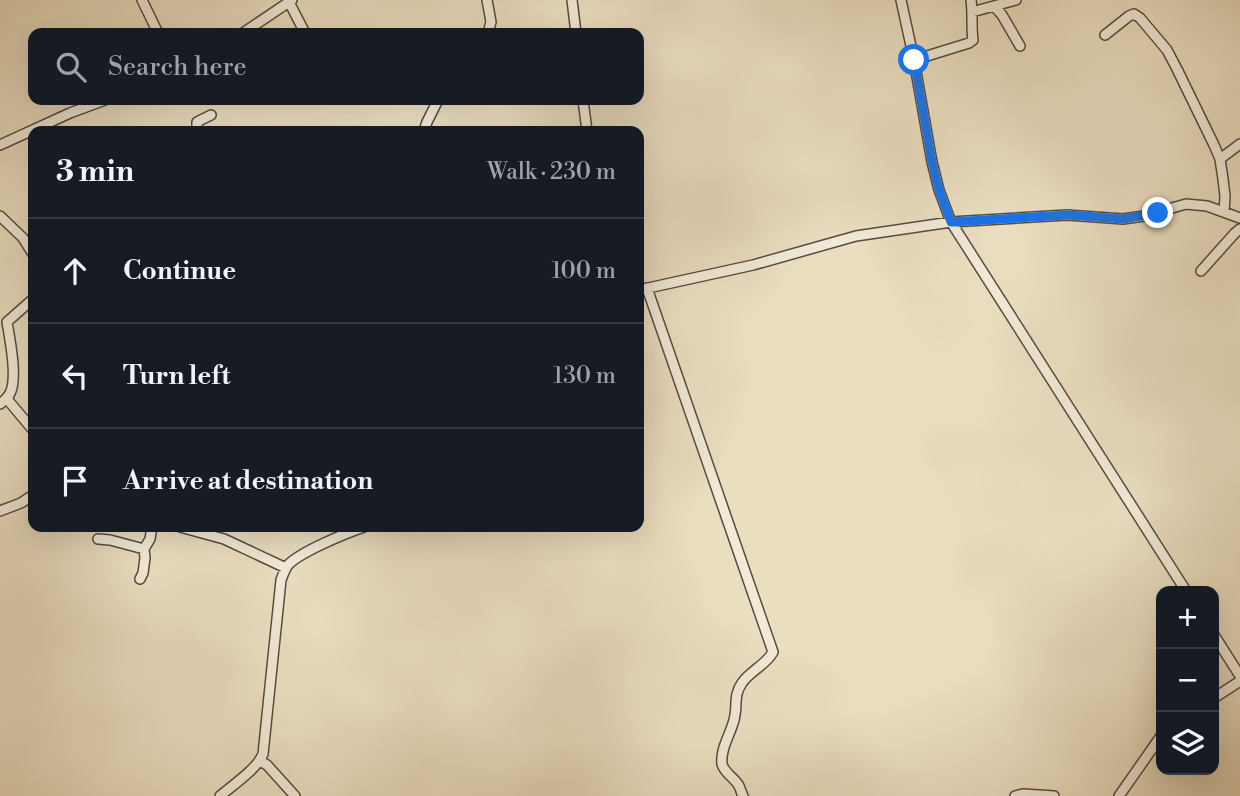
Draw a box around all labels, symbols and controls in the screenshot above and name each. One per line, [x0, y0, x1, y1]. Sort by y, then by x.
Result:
search box [28, 28, 644, 105]
route start [898, 44, 929, 75]
icon: search [52, 48, 90, 86]
text: Search here [108, 51, 247, 83]
text: 3 min [56, 153, 134, 191]
text: Walk · 230 m [487, 158, 616, 186]
route end [1142, 197, 1173, 228]
icon: ahead [56, 252, 94, 290]
text: Continue [123, 255, 236, 287]
text: 100 m [551, 257, 616, 285]
icon: left [56, 357, 94, 395]
text: Turn left [123, 360, 231, 392]
text: 130 m [553, 362, 616, 390]
icon: arrive [56, 462, 94, 500]
text: Arrive at destination [123, 465, 373, 497]
map controls [1156, 586, 1219, 775]
button: + [1156, 586, 1219, 649]
button: − [1156, 649, 1219, 712]
button: layers [1156, 712, 1219, 775]

